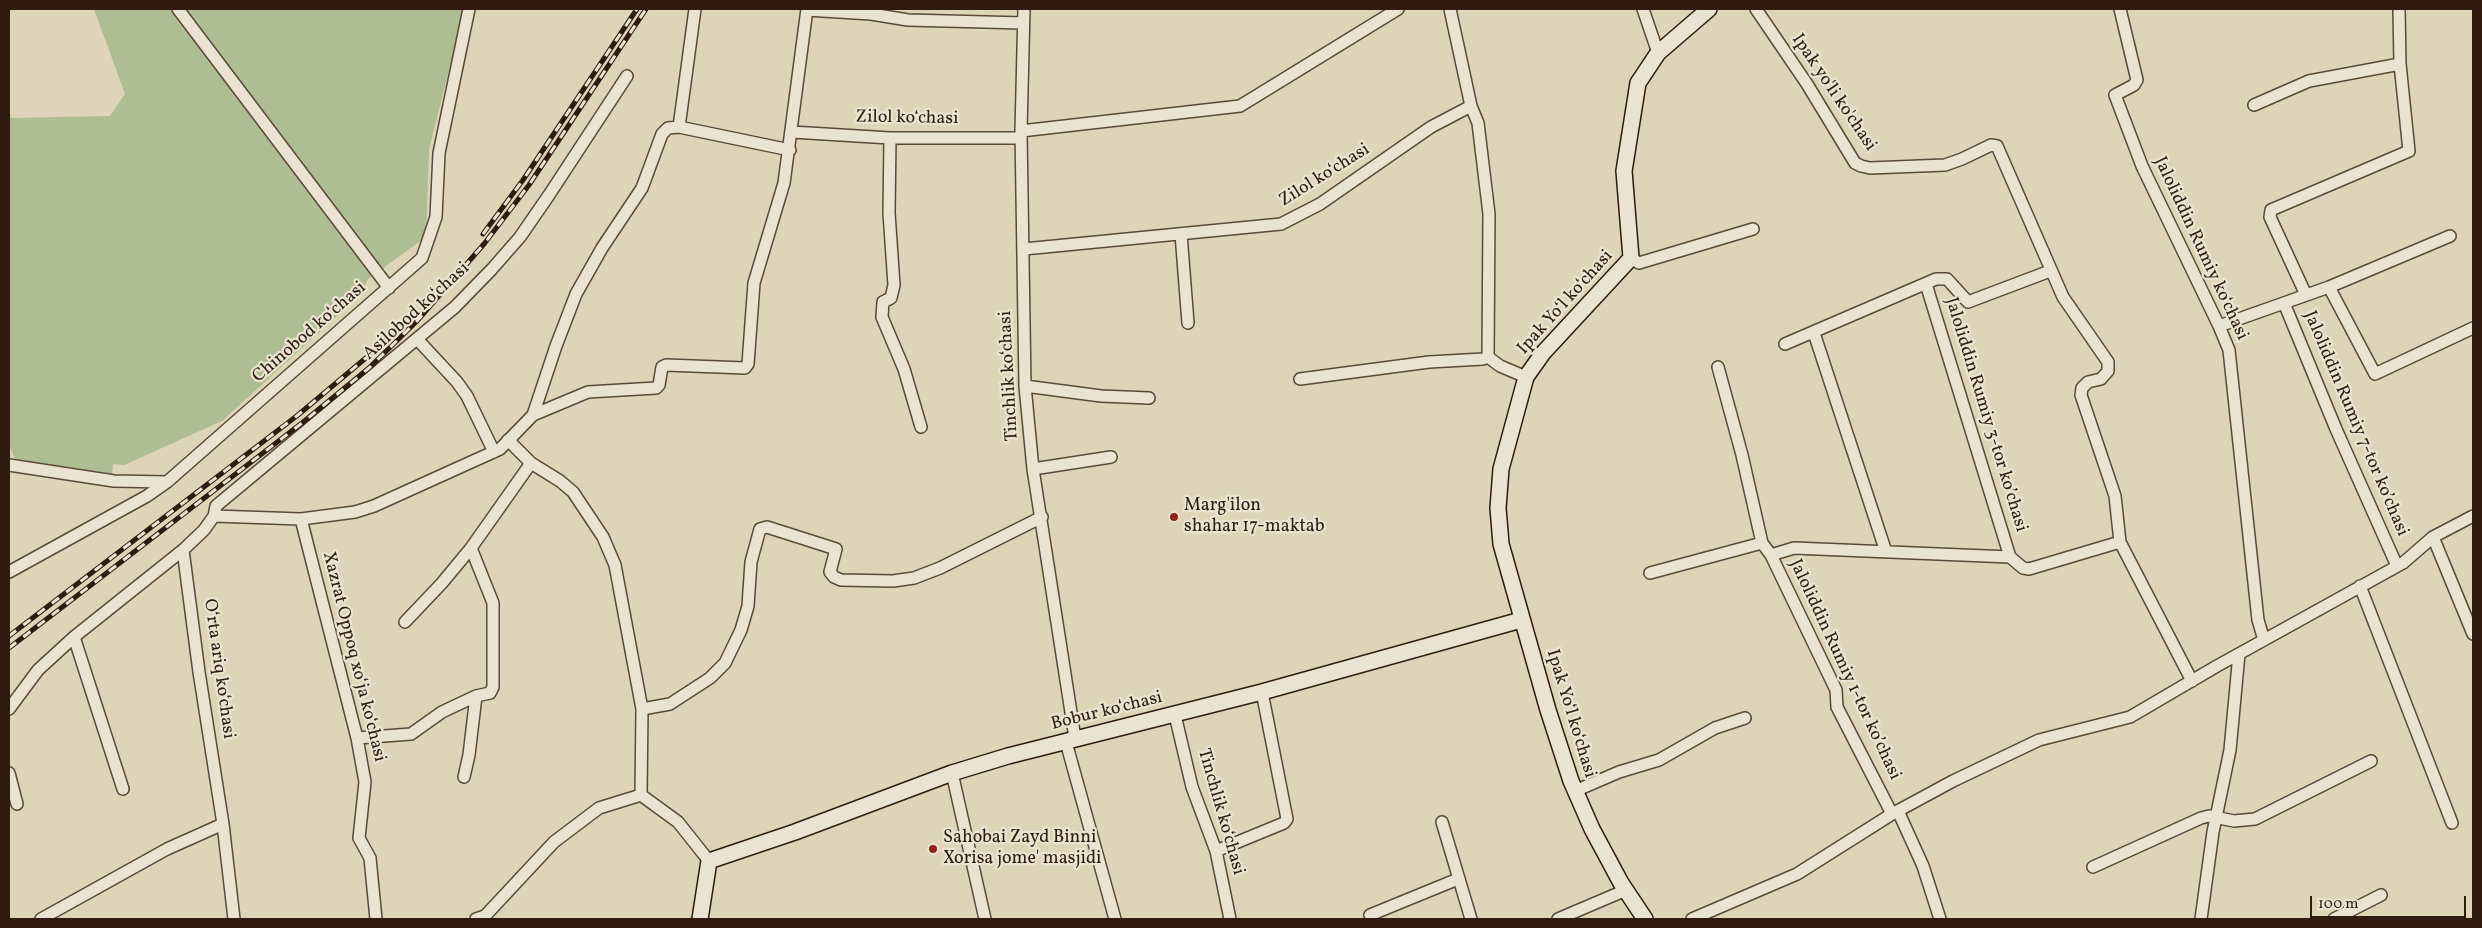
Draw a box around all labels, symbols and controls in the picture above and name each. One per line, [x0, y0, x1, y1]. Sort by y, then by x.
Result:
street label: Ipak yo'li ko'chasi [1786, 30, 1880, 156]
street label: Zilol ko‘chasi [855, 107, 959, 131]
street label: Zilol ko‘chasi [1276, 140, 1374, 212]
street label: Jaloliddin Rumiy koʻchasi [2148, 154, 2252, 344]
street label: Ipak Yoʻl koʻchasi [1513, 246, 1619, 360]
street label: Asilobod koʻchasi [359, 258, 475, 366]
street label: Chinobod koʻchasi [249, 278, 371, 388]
street label: Jaloliddin Rumiy 3-tor koʼchasi [1939, 295, 2031, 535]
street label: Jaloliddin Rumiy 7-tor koʼchasi [2298, 308, 2412, 540]
street label: Tinchlik koʻchasi [996, 310, 1024, 442]
place label: Marg'ilon shahar 17-maktab [1184, 496, 1325, 538]
marker: Marg'ilon shahar 17-maktab [1168, 511, 1180, 523]
street label: Xazrat Oppoq xo‘ja ko‘chasi [316, 550, 390, 764]
street label: Jaloliddin Rumiy 1-tor koʼchasi [1783, 556, 1905, 784]
street label: Oʻrta ariq koʻchasi [197, 598, 239, 740]
street label: Ipak Yoʻl koʻchasi [1540, 647, 1600, 781]
street label: Bobur koʻchasi [1049, 688, 1165, 736]
street label: Tinchlik koʻchasi [1192, 746, 1248, 878]
place label: Sahobai Zayd Binni Xorisa jome' masjidi [943, 828, 1102, 871]
marker: Sahobai Zayd Binni Xorisa jome' masjidi [927, 843, 939, 855]
scale bar [2312, 886, 2468, 918]
text: 100 m [2318, 894, 2358, 915]

